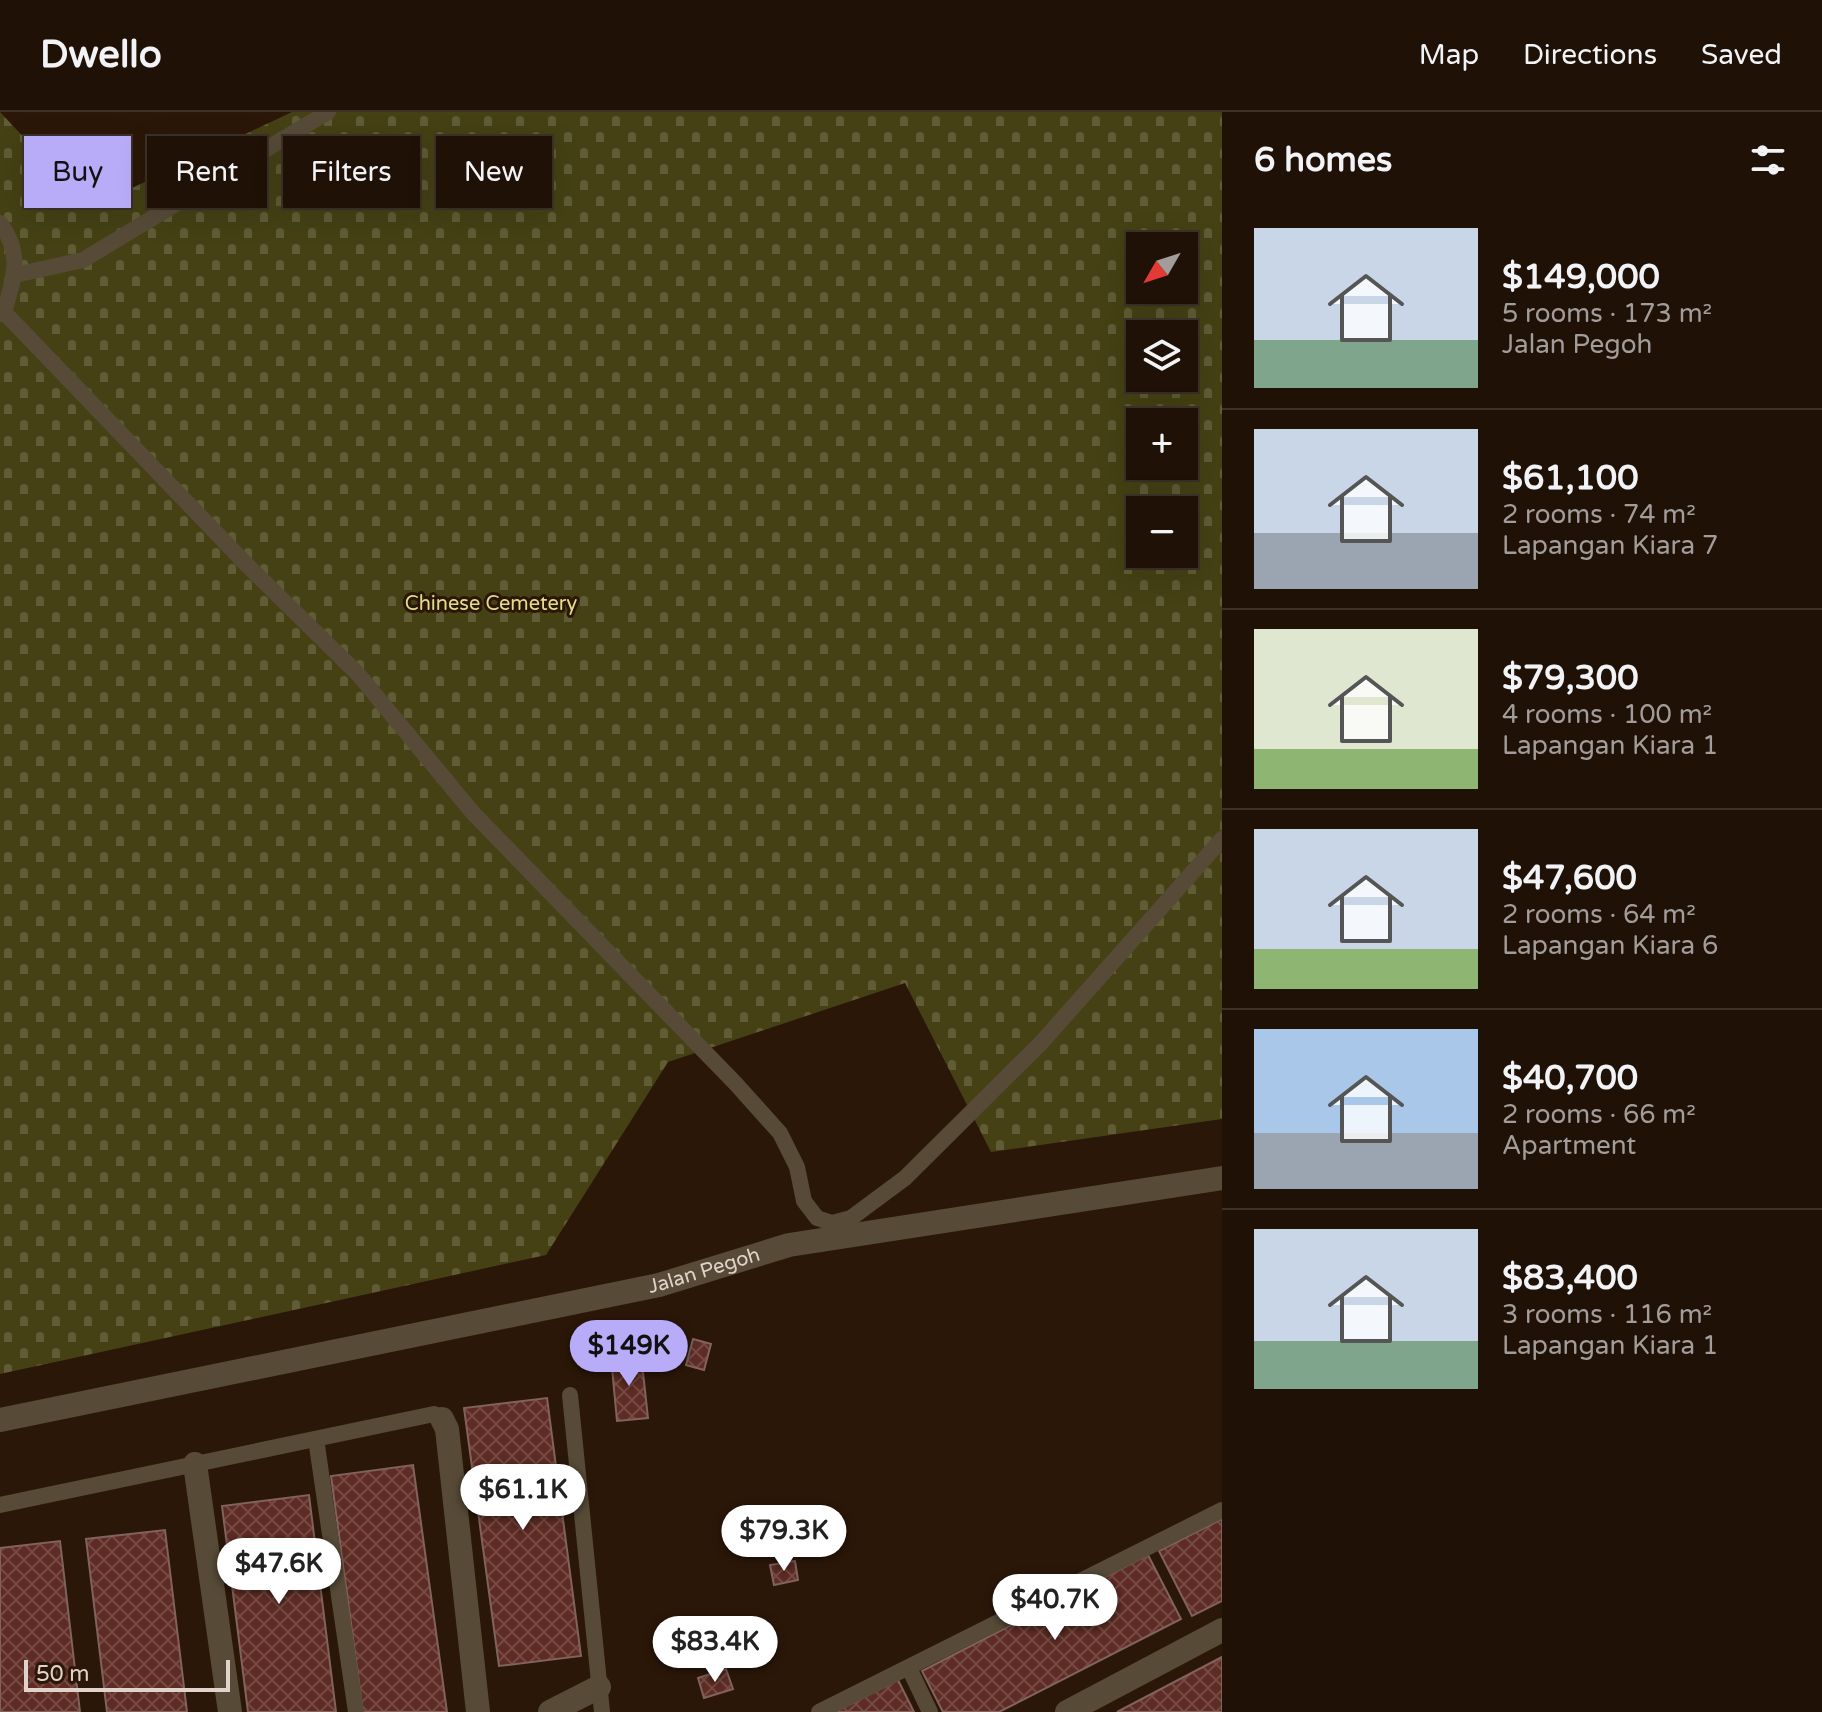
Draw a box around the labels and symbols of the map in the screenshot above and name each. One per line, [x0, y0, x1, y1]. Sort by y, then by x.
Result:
north arrow [1126, 232, 1198, 304]
park label: Chinese Cemetery [405, 592, 577, 616]
street label: Jalan Pegoh [646, 1243, 763, 1299]
pin: $149K [573, 1320, 685, 1388]
pin: $61.1K [458, 1464, 588, 1532]
pin: $79.3K [719, 1505, 849, 1573]
pin: $47.6K [214, 1538, 344, 1606]
pin: $40.7K [990, 1574, 1120, 1642]
pin: $83.4K [650, 1616, 780, 1684]
scale bar [24, 1656, 230, 1692]

